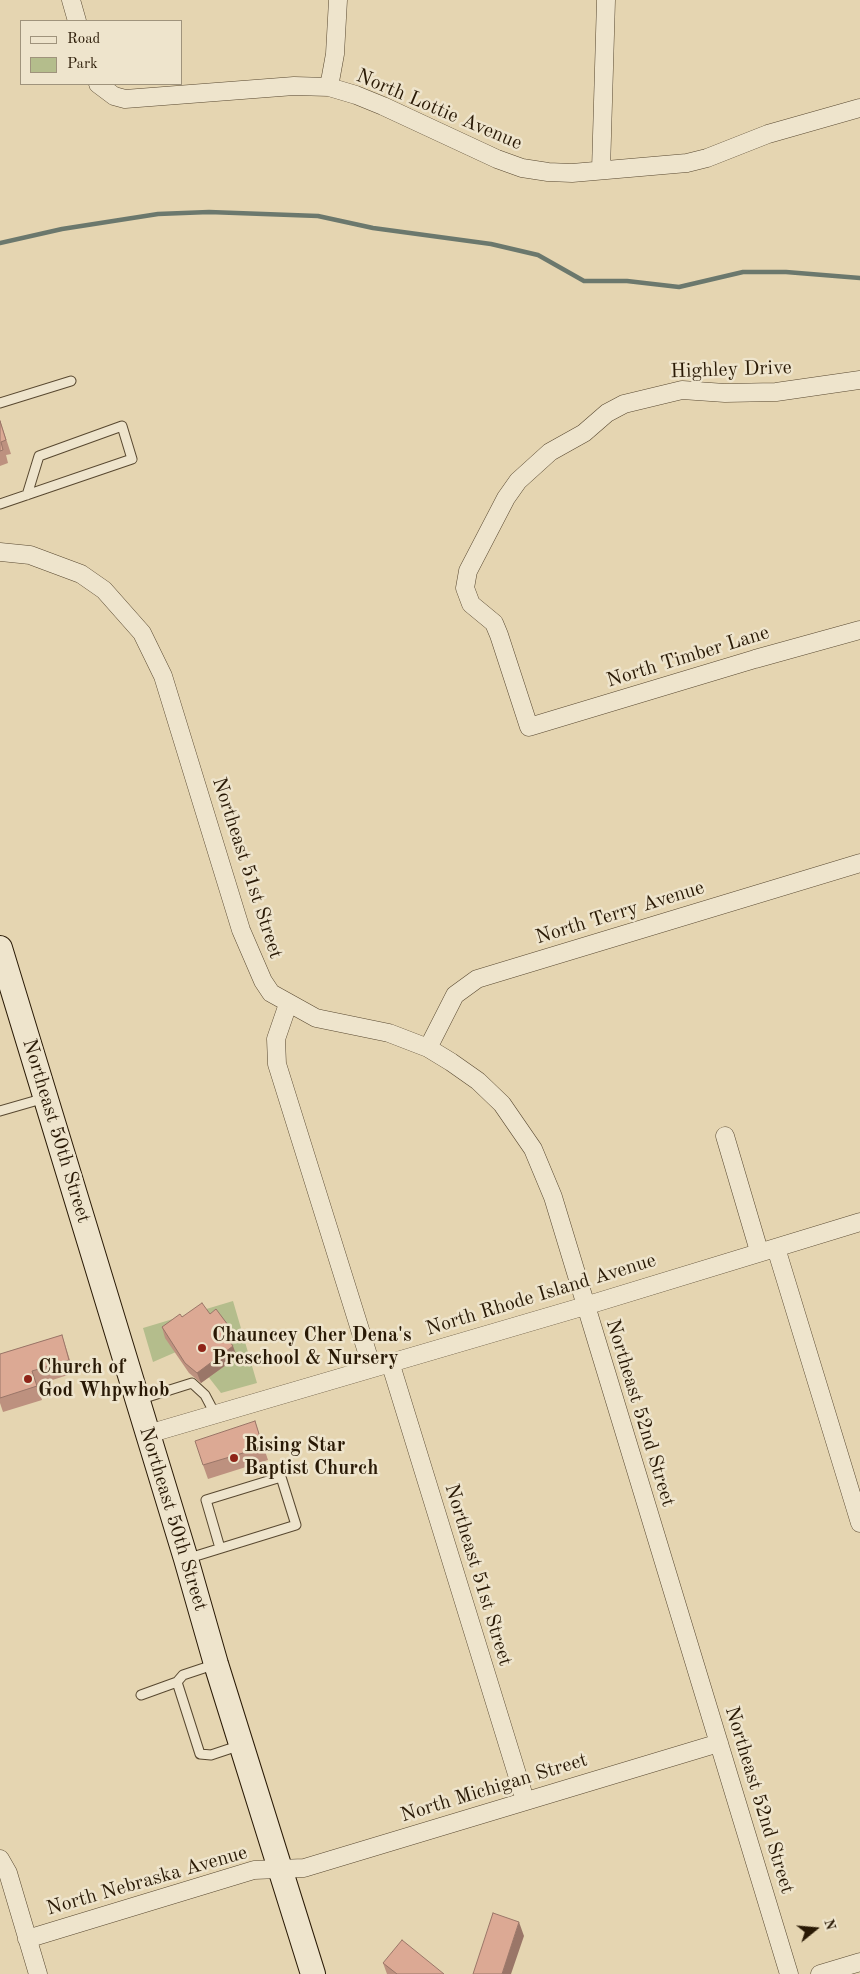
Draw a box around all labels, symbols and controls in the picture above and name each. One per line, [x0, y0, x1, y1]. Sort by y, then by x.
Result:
legend [20, 20, 182, 85]
text: Road [67, 32, 100, 47]
text: Park [67, 57, 98, 72]
street label: North Lottie Avenue [352, 64, 526, 156]
street label: Highley Drive [670, 356, 792, 384]
street label: North Timber Lane [604, 621, 772, 693]
street label: Northeast 51st Street [206, 774, 288, 962]
street label: North Terry Avenue [533, 876, 707, 950]
street label: Northeast 50th Street [17, 1036, 95, 1226]
street label: North Rhode Island Avenue [423, 1249, 659, 1341]
street label: Northeast 52nd Street [600, 1316, 680, 1510]
place label: Chauncey Cher Dena's Preschool & Nursery [212, 1324, 412, 1371]
marker: Chauncey Cher Dena's Preschool & Nursery [196, 1342, 208, 1354]
place label: Church of God Whpwhob [38, 1356, 169, 1403]
marker: Church of God Whpwhob [22, 1373, 34, 1385]
street label: Northeast 50th Street [134, 1424, 212, 1614]
place label: Rising Star Baptist Church [244, 1434, 379, 1481]
marker: Rising Star Baptist Church [228, 1452, 240, 1464]
street label: Northeast 51st Street [439, 1481, 517, 1669]
street label: Northeast 52nd Street [719, 1703, 799, 1897]
street label: North Michigan Street [398, 1748, 590, 1828]
street label: North Nebraska Avenue [44, 1841, 250, 1921]
north arrow [790, 1904, 840, 1954]
text: N [821, 1917, 838, 1932]

